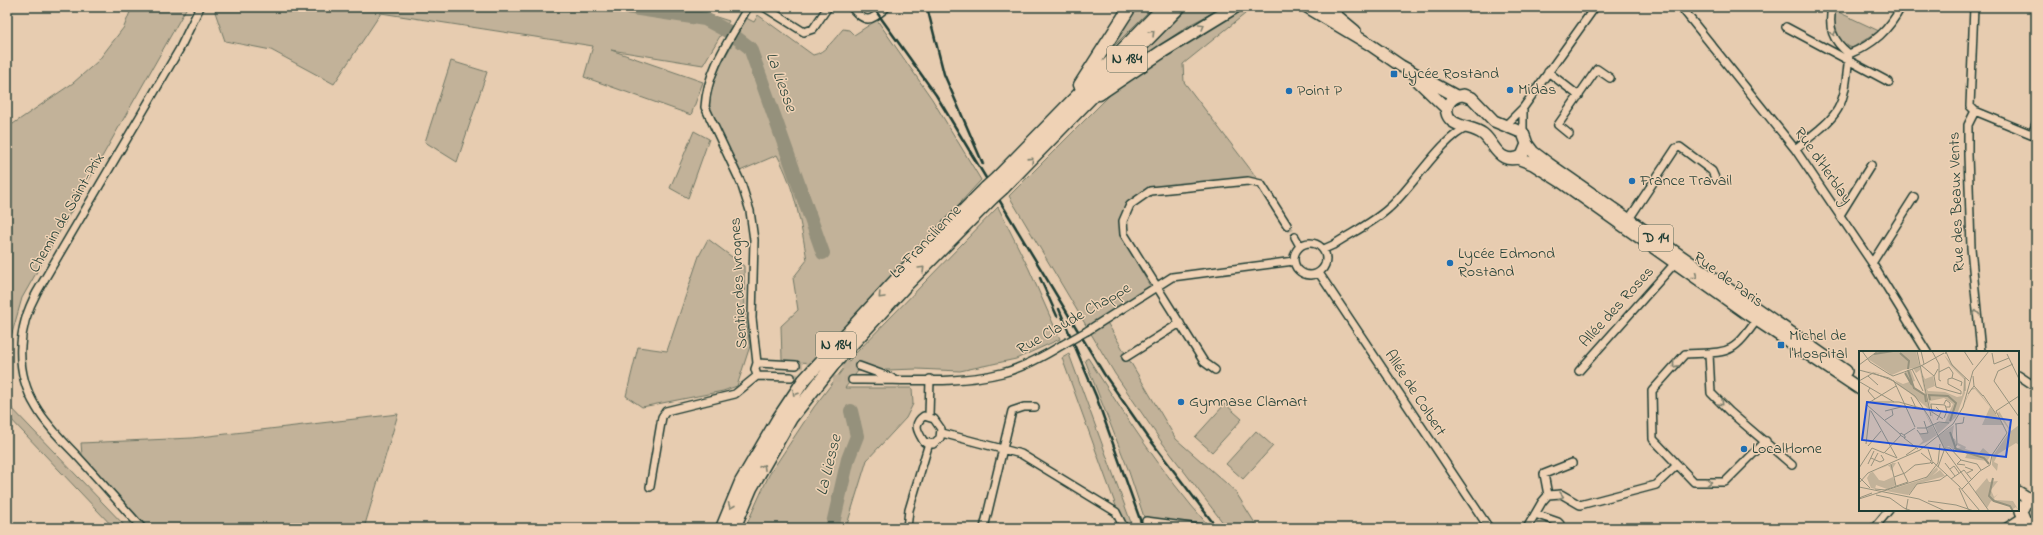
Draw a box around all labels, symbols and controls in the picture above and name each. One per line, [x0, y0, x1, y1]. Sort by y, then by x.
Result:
one-way arrow [1198, 24, 1205, 31]
one-way arrow [1147, 30, 1155, 38]
one-way arrow [1828, 30, 1837, 37]
road number: N 184 [1107, 46, 1147, 72]
water label: La Liesse [759, 49, 804, 117]
place label: Lycée Rostand [1402, 62, 1499, 86]
marker: Lycée Rostand [1389, 69, 1399, 79]
place label: Midas [1518, 78, 1556, 102]
place label: Point P [1297, 79, 1343, 103]
marker: Midas [1505, 85, 1515, 95]
marker: Point P [1284, 86, 1294, 96]
street label: Rue d'Herblay [1788, 122, 1859, 210]
street label: Rue des Beaux Vents [1943, 131, 1971, 273]
street label: Chemin de Saint-Prix [23, 148, 111, 278]
one-way arrow [1026, 157, 1034, 165]
place label: France Travail [1639, 169, 1732, 193]
marker: France Travail [1627, 176, 1637, 186]
street label: La Francilienne [884, 199, 968, 284]
street label: Sentier des Ivrognes [724, 217, 754, 349]
road number: D 14 [1639, 225, 1673, 251]
place label: Lycée Edmond Rostand [1458, 242, 1555, 284]
street label: Rue de Paris [1688, 246, 1768, 314]
marker: Lycée Edmond Rostand [1445, 258, 1455, 268]
street label: Allée des Roses [1574, 261, 1660, 353]
one-way arrow [917, 266, 925, 274]
one-way arrow [1691, 271, 1698, 279]
street label: Rue Claude Chappe [1013, 276, 1136, 361]
one-way arrow [878, 291, 886, 299]
one-way arrow [1972, 310, 1981, 316]
place label: Michel de l'Hospital [1789, 324, 1848, 366]
road number: N 184 [816, 332, 856, 358]
marker: Michel de l'Hospital [1776, 340, 1786, 350]
street label: Allée de Colbert [1378, 345, 1452, 442]
inset map [1859, 351, 2019, 511]
one-way arrow [1672, 360, 1680, 368]
one-way arrow [792, 389, 800, 396]
place label: Gymnase Clamart [1189, 390, 1308, 414]
marker: Gymnase Clamart [1176, 397, 1186, 407]
one-way arrow [1716, 398, 1724, 406]
water label: La Liesse [809, 431, 849, 498]
place label: LocalHome [1752, 437, 1823, 461]
marker: LocalHome [1739, 444, 1749, 454]
one-way arrow [758, 464, 765, 472]
one-way arrow [1706, 478, 1712, 486]
one-way arrow [1558, 492, 1565, 500]
one-way arrow [728, 502, 736, 509]

